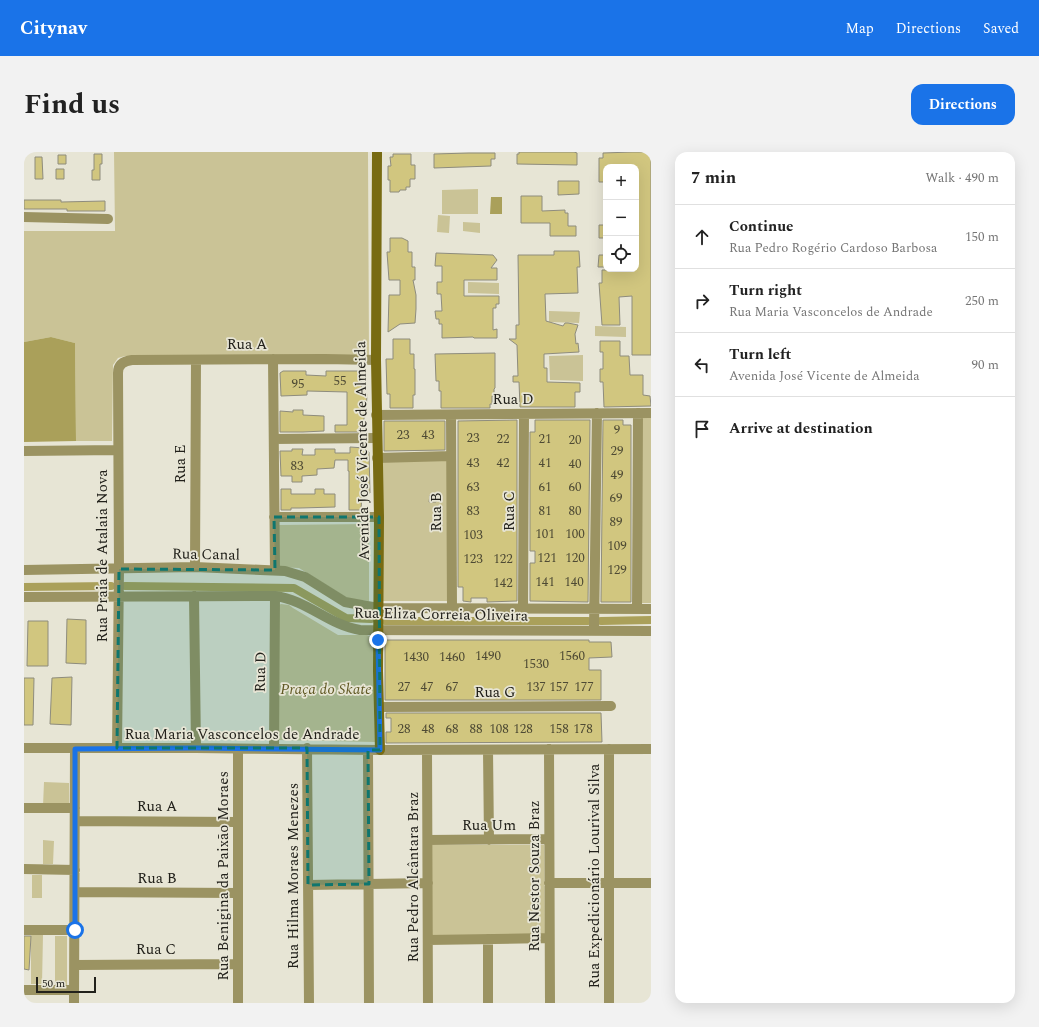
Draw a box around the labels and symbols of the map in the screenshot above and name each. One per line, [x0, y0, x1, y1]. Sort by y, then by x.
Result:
street label: Rua A [227, 333, 267, 356]
street label: Avenida José Vicente de Almeida [349, 340, 376, 561]
house number: 55 [334, 371, 347, 391]
house number: 95 [292, 374, 305, 394]
street label: Rua D [492, 388, 534, 411]
house number: 9 [614, 420, 621, 440]
house number: 23 [397, 425, 410, 445]
house number: 43 [422, 425, 435, 445]
house number: 23 [467, 428, 480, 448]
house number: 22 [497, 429, 510, 449]
house number: 21 [539, 429, 552, 449]
house number: 20 [569, 430, 582, 450]
house number: 29 [611, 441, 624, 461]
street label: Rua E [169, 444, 192, 484]
house number: 43 [467, 453, 480, 473]
house number: 42 [497, 453, 510, 473]
house number: 41 [539, 453, 552, 473]
house number: 40 [569, 454, 582, 474]
house number: 83 [291, 456, 304, 476]
house number: 49 [611, 465, 624, 485]
street label: Rua Praia de Atalaia Nova [91, 469, 114, 642]
house number: 63 [467, 477, 480, 497]
house number: 61 [539, 477, 552, 497]
house number: 60 [569, 477, 582, 497]
house number: 69 [610, 488, 623, 508]
street label: Rua C [498, 491, 521, 531]
street label: Rua B [425, 492, 448, 532]
house number: 83 [467, 501, 480, 521]
house number: 81 [539, 501, 552, 521]
house number: 80 [569, 501, 582, 521]
house number: 89 [610, 512, 623, 532]
house number: 101 [535, 524, 555, 544]
house number: 100 [565, 524, 585, 544]
house number: 103 [463, 525, 483, 545]
house number: 109 [607, 536, 627, 556]
street label: Rua Canal [172, 542, 240, 567]
house number: 121 [537, 548, 557, 568]
house number: 120 [565, 548, 585, 568]
house number: 123 [463, 549, 483, 569]
house number: 122 [493, 549, 513, 569]
house number: 129 [607, 560, 627, 580]
house number: 141 [535, 572, 555, 592]
house number: 140 [564, 572, 584, 592]
house number: 142 [493, 573, 513, 593]
street label: Rua Eliza Correia Oliveira [354, 601, 529, 628]
route end [369, 631, 387, 649]
house number: 1490 [475, 646, 502, 666]
house number: 1560 [559, 646, 586, 666]
house number: 1430 [403, 647, 430, 667]
house number: 1460 [439, 647, 466, 667]
street label: Rua D [249, 651, 272, 693]
house number: 1530 [523, 654, 550, 674]
house number: 27 [398, 677, 411, 697]
house number: 47 [421, 677, 434, 697]
house number: 67 [446, 677, 459, 697]
house number: 137 [526, 677, 546, 697]
house number: 157 [549, 677, 569, 697]
house number: 177 [574, 677, 594, 697]
park label: Praça do Skate [280, 678, 372, 701]
street label: Rua G [475, 681, 515, 704]
house number: 28 [398, 719, 411, 739]
house number: 48 [422, 719, 435, 739]
house number: 68 [446, 719, 459, 739]
house number: 88 [470, 719, 483, 739]
house number: 108 [489, 719, 509, 739]
house number: 128 [513, 719, 533, 739]
house number: 158 [549, 719, 569, 739]
house number: 178 [573, 719, 593, 739]
street label: Rua Maria Vasconcelos de Andrade [124, 723, 360, 746]
street label: Rua Expedicionário Lourival Silva [583, 763, 606, 988]
street label: Rua Benigina da Paixão Moraes [212, 771, 235, 981]
street label: Rua Hilma Moraes Menezes [282, 783, 305, 969]
street label: Rua Pedro Alcântara Braz [402, 791, 425, 963]
street label: Rua A [137, 795, 177, 818]
street label: Rua Nestor Souza Braz [523, 800, 546, 952]
street label: Rua Um [462, 814, 516, 837]
street label: Rua B [137, 867, 177, 890]
route start [66, 921, 84, 939]
street label: Rua C [136, 938, 176, 961]
scale bar [36, 975, 96, 994]

